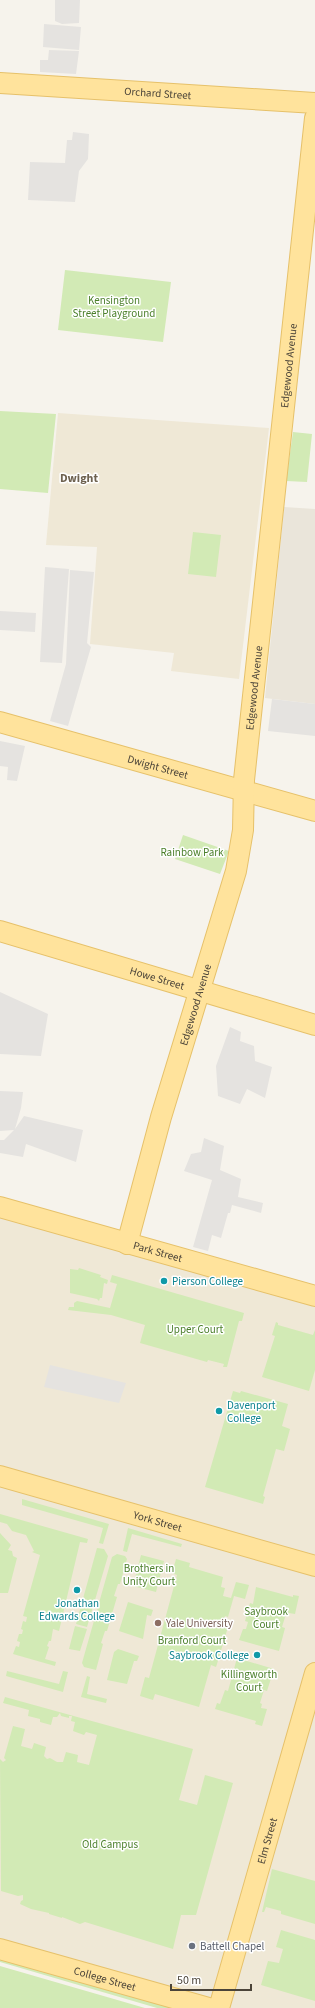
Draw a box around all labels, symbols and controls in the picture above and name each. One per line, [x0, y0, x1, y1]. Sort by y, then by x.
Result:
street label: Orchard Street [124, 84, 192, 103]
park label: Kensington Street Playground [73, 293, 155, 321]
street label: Edgewood Avenue [277, 322, 301, 409]
district label: Dwight [60, 470, 98, 487]
street label: Edgewood Avenue [242, 644, 266, 731]
street label: Dwight Street [126, 751, 190, 783]
park label: Rainbow Park [160, 845, 224, 860]
street label: Edgewood Avenue [176, 961, 215, 1047]
street label: Howe Street [128, 963, 186, 994]
street label: Park Street [131, 1238, 184, 1266]
place label: Pierson College [172, 1274, 244, 1289]
marker: Pierson College [159, 1276, 169, 1286]
park label: Upper Court [167, 1322, 224, 1337]
place label: Davenport College [227, 1398, 276, 1426]
marker: Davenport College [214, 1406, 224, 1416]
street label: York Street [131, 1507, 184, 1536]
park label: Brothers in Unity Court [123, 1561, 176, 1589]
marker: Jonathan Edwards College [72, 1585, 82, 1595]
place label: Jonathan Edwards College [39, 1596, 115, 1624]
park label: Saybrook Court [244, 1604, 288, 1632]
place label: Yale University [165, 1616, 233, 1631]
marker: Yale University [153, 1618, 163, 1628]
park label: Branford Court [158, 1633, 226, 1648]
place label: Saybrook College [169, 1648, 250, 1663]
marker: Saybrook College [252, 1650, 262, 1660]
park label: Killingworth Court [221, 1667, 277, 1695]
street label: Elm Street [254, 1816, 281, 1866]
park label: Old Campus [82, 1837, 138, 1852]
place label: Battell Chapel [200, 1939, 265, 1954]
marker: Battell Chapel [187, 1941, 197, 1951]
street label: College Street [72, 1963, 138, 1995]
scale bar [171, 1966, 251, 1992]
text: 50 m [177, 1972, 201, 1989]

